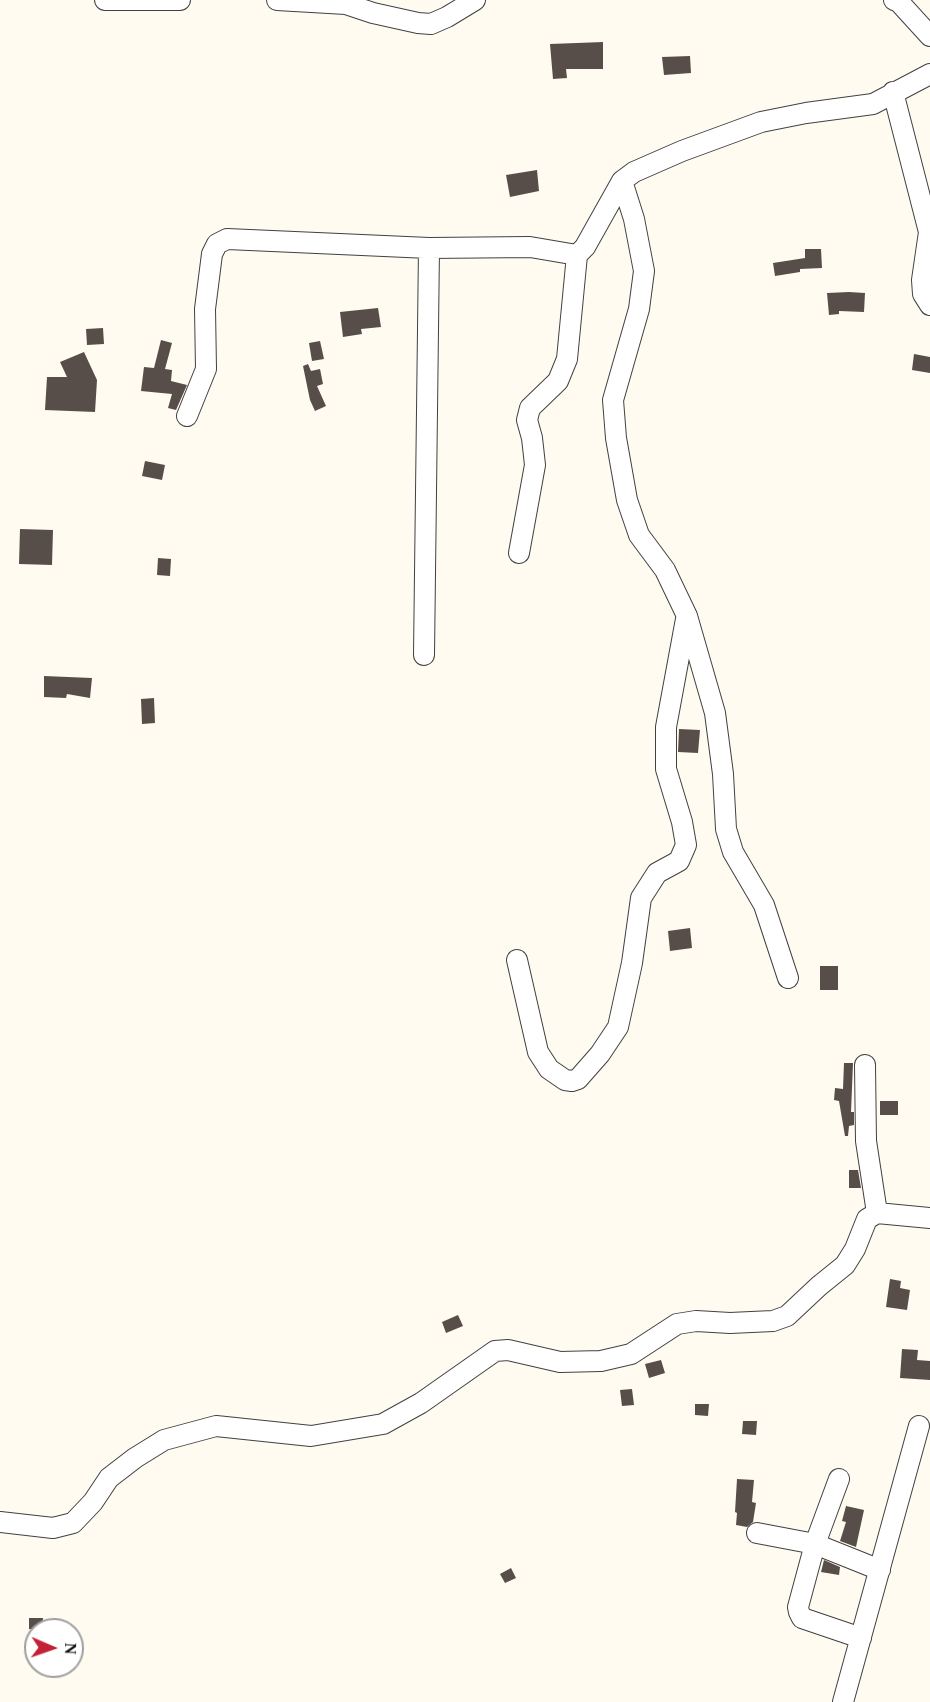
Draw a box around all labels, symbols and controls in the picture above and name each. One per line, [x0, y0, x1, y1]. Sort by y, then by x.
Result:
north arrow [24, 1618, 84, 1678]
text: N [62, 1643, 79, 1655]

